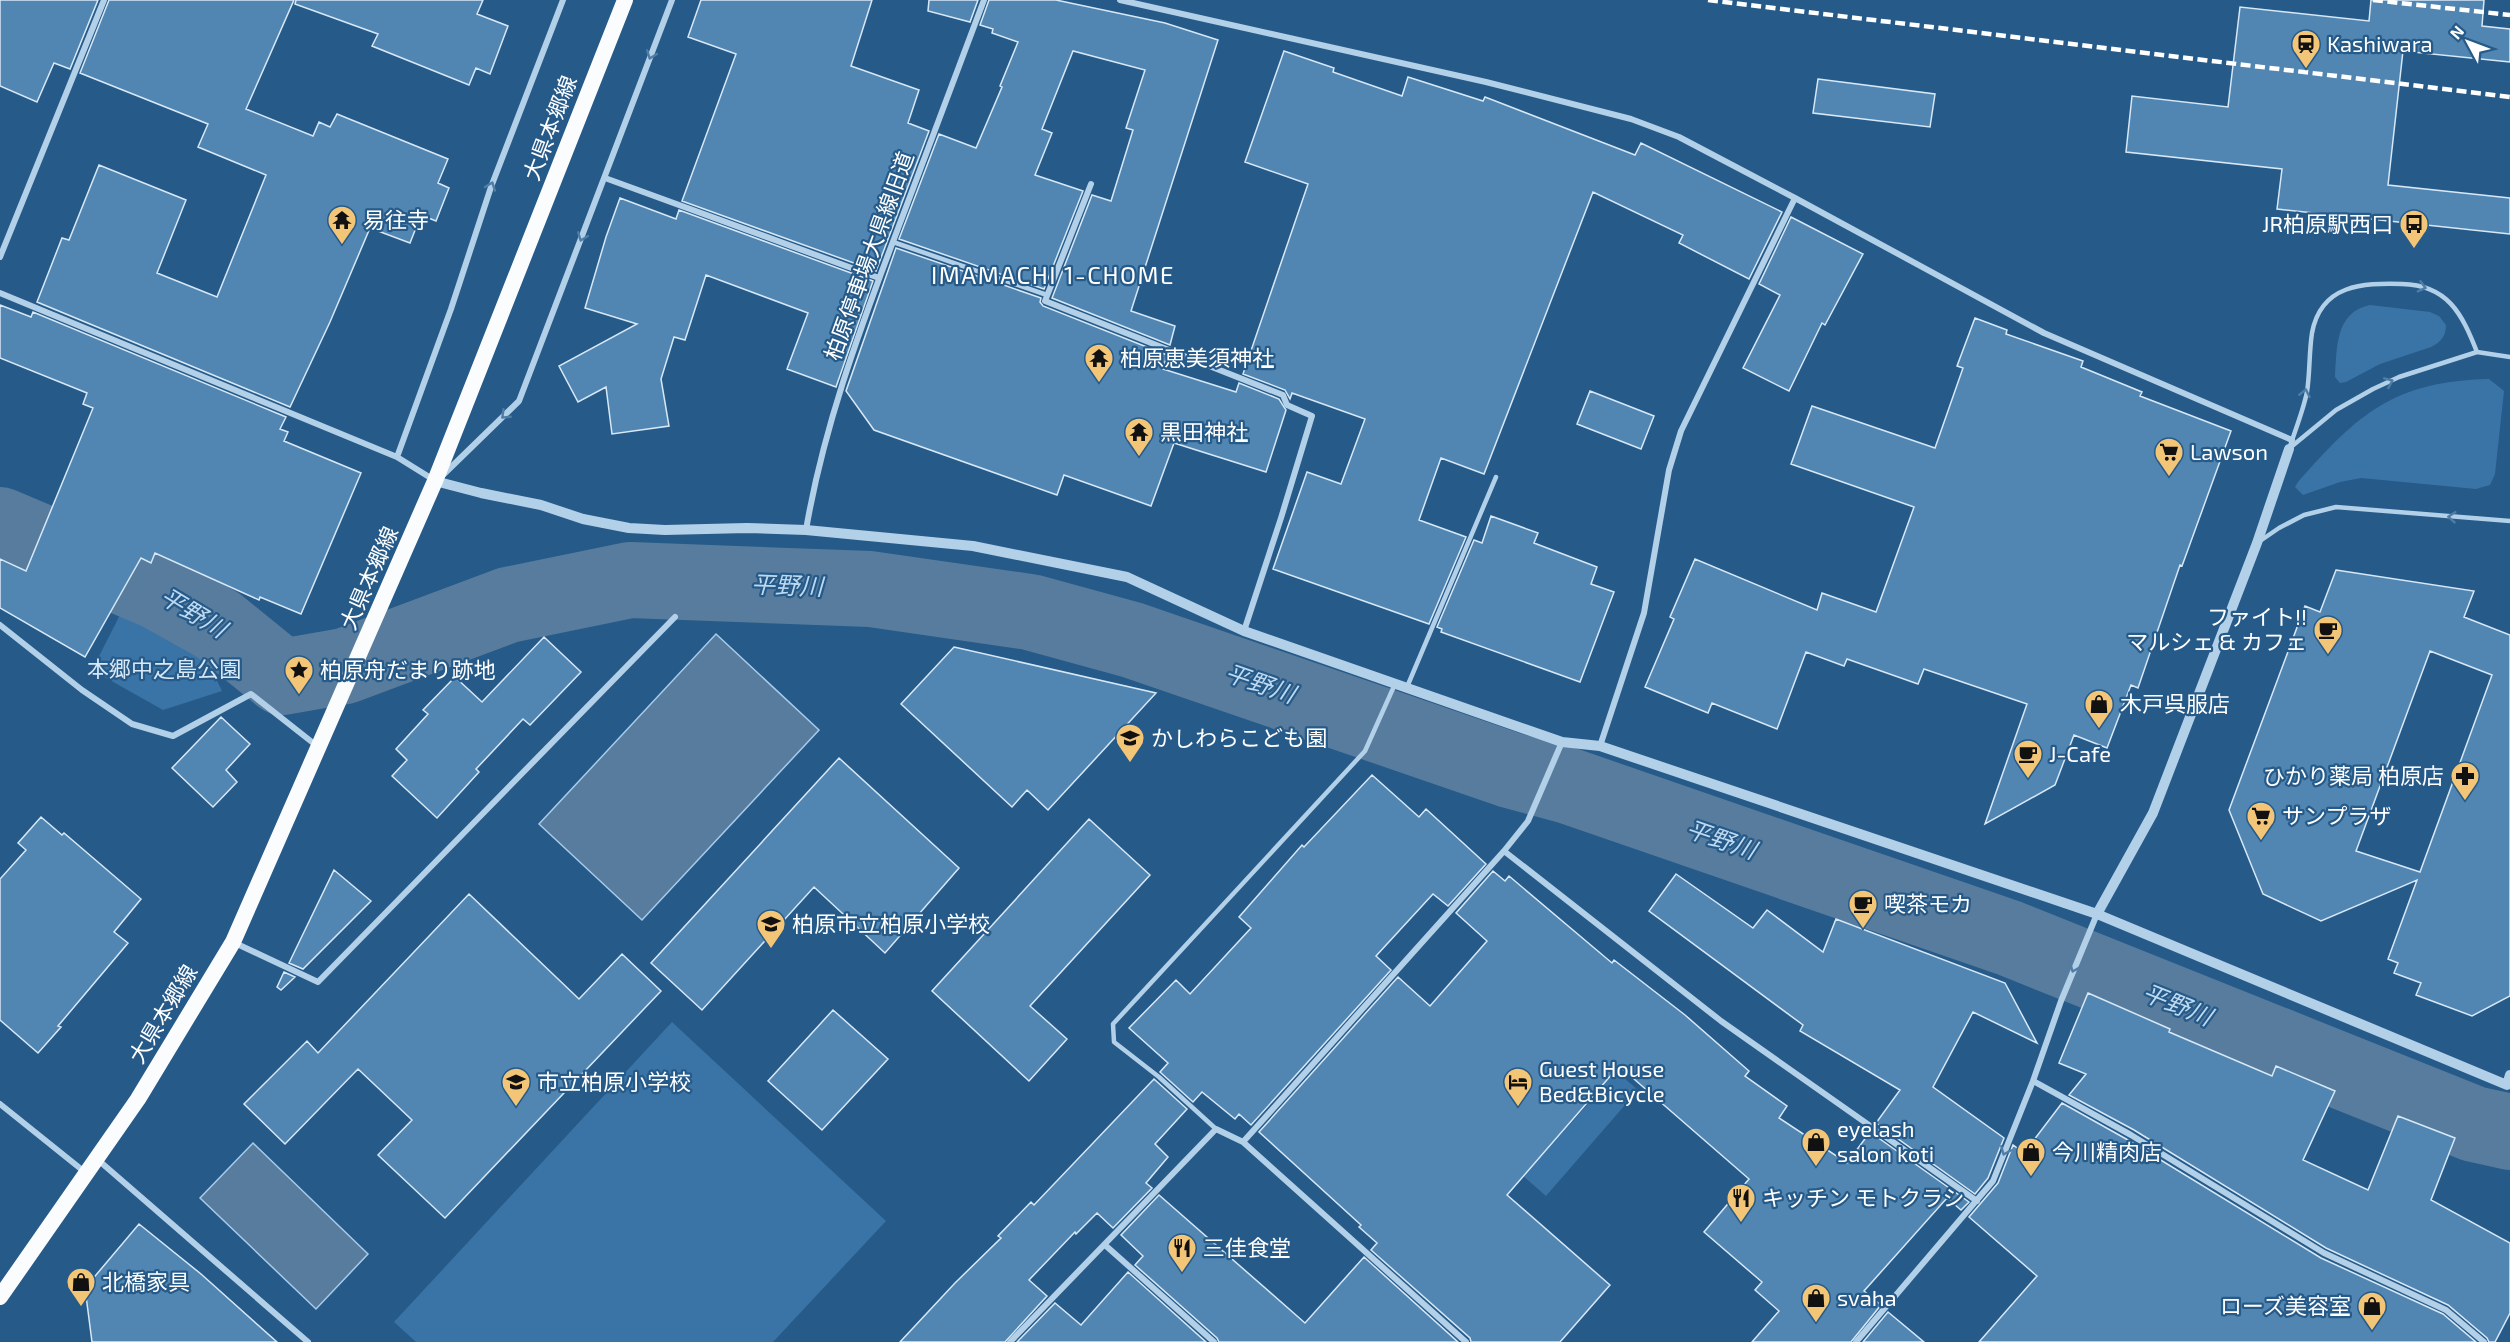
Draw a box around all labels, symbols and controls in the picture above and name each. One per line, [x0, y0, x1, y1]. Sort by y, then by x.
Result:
north arrow [2438, 12, 2498, 72]
text: N [2445, 21, 2467, 42]
station icon: Kashiwara [2290, 28, 2322, 70]
place label: Kashiwara [2327, 30, 2433, 56]
one-way arrow [646, 49, 659, 60]
street label: 大県本郷線 [517, 72, 581, 184]
street label: 柏原停車場大県線旧道 [818, 148, 918, 363]
one-way arrow [484, 182, 497, 192]
temple icon: 易往寺 [326, 204, 358, 246]
place label: 易往寺 [363, 206, 429, 232]
bus stop icon: JR柏原駅西口 [2398, 208, 2430, 250]
place label: JR柏原駅西口 [2262, 210, 2393, 236]
one-way arrow [577, 231, 590, 242]
district label: IMAMACHI 1-CHOME [931, 260, 1175, 289]
one-way arrow [2416, 280, 2426, 293]
temple icon: 柏原恵美須神社 [1083, 342, 1115, 384]
place label: 柏原恵美須神社 [1120, 344, 1274, 370]
one-way arrow [2383, 377, 2394, 389]
one-way arrow [2298, 388, 2311, 398]
one-way arrow [502, 407, 513, 418]
temple icon: 黒田神社 [1123, 416, 1155, 458]
place label: 黒田神社 [1160, 418, 1248, 444]
supermarket icon: Lawson [2153, 436, 2185, 478]
place label: Lawson [2190, 438, 2268, 464]
one-way arrow [2447, 510, 2456, 523]
street label: 大県本郷線 [334, 522, 402, 633]
water label: 平野川 [751, 569, 827, 600]
water label: 平野川 [155, 581, 235, 644]
place label: ファイト!! マルシェ & カフェ [2126, 603, 2307, 654]
cafe icon: ファイト!! マルシェ & カフェ [2312, 614, 2344, 656]
place icon: 柏原舟だまり跡地 [283, 654, 315, 696]
park label: 本郷中之島公園 [87, 655, 241, 681]
place label: 柏原舟だまり跡地 [320, 656, 496, 682]
water label: 平野川 [1222, 657, 1302, 709]
shop icon: 木戸呉服店 [2083, 688, 2115, 730]
place label: 木戸呉服店 [2120, 690, 2230, 716]
school or university icon: かしわらこども園 [1114, 722, 1146, 764]
place label: かしわらこども園 [1151, 724, 1327, 750]
cafe icon: J-Cafe [2012, 738, 2044, 780]
place label: J-Cafe [2049, 740, 2111, 766]
pharmacy icon: ひかり薬局 柏原店 [2449, 760, 2481, 802]
place label: ひかり薬局 柏原店 [2263, 762, 2444, 788]
supermarket icon: サンプラザ [2245, 800, 2277, 842]
place label: サンプラザ [2282, 802, 2391, 828]
water label: 平野川 [1683, 813, 1763, 865]
cafe icon: 喫茶モカ [1847, 888, 1879, 930]
place label: 喫茶モカ [1884, 890, 1972, 916]
school or university icon: 柏原市立柏原小学校 [755, 908, 787, 950]
place label: 柏原市立柏原小学校 [792, 910, 990, 936]
street label: 大県本郷線 [123, 960, 202, 1067]
one-way arrow [2069, 962, 2081, 973]
water label: 平野川 [2139, 977, 2219, 1032]
place label: Guest House Bed&Bicycle [1539, 1055, 1665, 1106]
school or university icon: 市立柏原小学校 [500, 1066, 532, 1108]
hotel icon: Guest House Bed&Bicycle [1502, 1066, 1534, 1108]
place label: 市立柏原小学校 [537, 1068, 691, 1094]
place label: eyelash salon koti [1837, 1115, 1934, 1166]
shop icon: eyelash salon koti [1800, 1126, 1832, 1168]
shop icon: 今川精肉店 [2015, 1136, 2047, 1178]
place label: 今川精肉店 [2052, 1138, 2162, 1164]
one-way arrow [2000, 1144, 2012, 1155]
restaurant icon: キッチン モトクラシ [1725, 1182, 1757, 1224]
place label: キッチン モトクラシ [1762, 1184, 1964, 1210]
restaurant icon: 三佳食堂 [1166, 1232, 1198, 1274]
place label: 三佳食堂 [1203, 1234, 1291, 1260]
shop icon: 北橋家具 [65, 1266, 97, 1308]
place label: 北橋家具 [102, 1268, 190, 1294]
shop icon: svaha [1800, 1282, 1832, 1324]
place label: svaha [1837, 1284, 1897, 1310]
shop icon: ローズ美容室 [2356, 1290, 2388, 1332]
place label: ローズ美容室 [2220, 1292, 2351, 1318]

